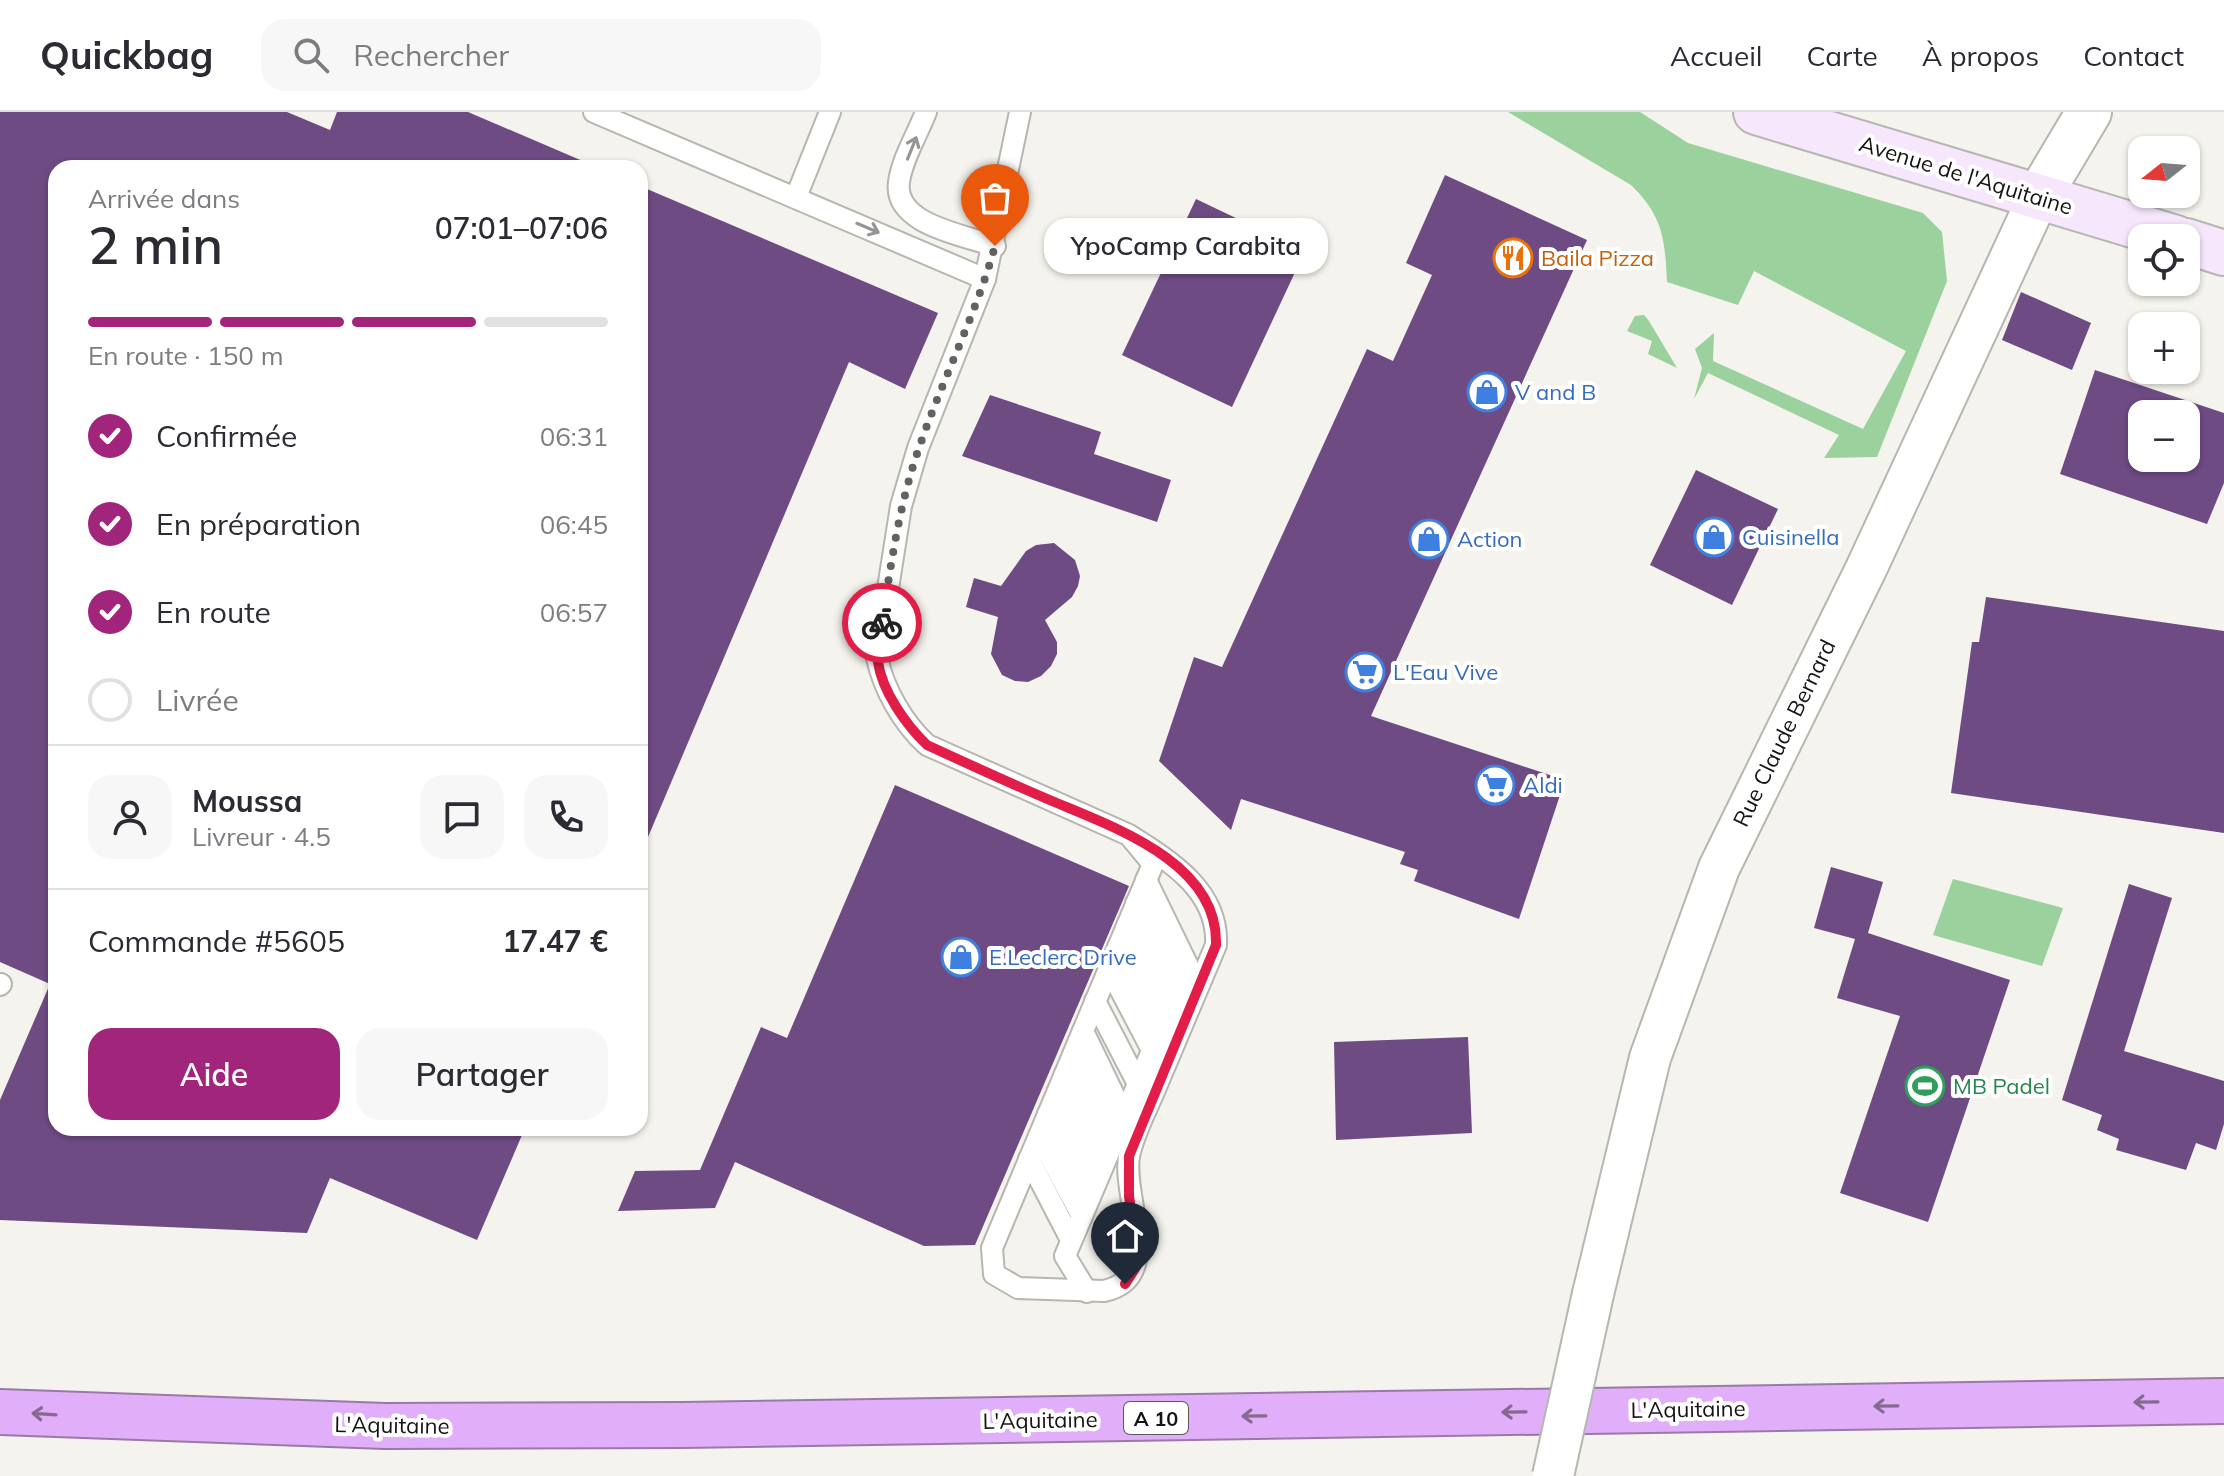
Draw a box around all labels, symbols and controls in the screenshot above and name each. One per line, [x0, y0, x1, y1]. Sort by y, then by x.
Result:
search box [261, 19, 821, 91]
text: Quickbag [40, 31, 213, 79]
icon: search [289, 33, 333, 77]
text: Rechercher [353, 36, 509, 74]
text: Accueil [1670, 38, 1763, 73]
text: Carte [1807, 38, 1878, 73]
text: À propos [1922, 38, 2039, 73]
text: Contact [2083, 38, 2184, 73]
street label: Avenue de l'Aquitaine [1856, 129, 2076, 221]
one-way arrow [906, 136, 921, 161]
north arrow [2128, 136, 2200, 208]
map controls [2128, 136, 2200, 472]
pin [961, 164, 1029, 246]
icon: bag [973, 176, 1017, 220]
text: Arrivée dans [88, 182, 240, 215]
text: 07:01–07:06 [435, 209, 608, 247]
text: 2 min [88, 212, 223, 277]
callout: YpoCamp Carabita [1043, 218, 1327, 274]
one-way arrow [855, 222, 879, 237]
button: locate [2128, 224, 2200, 296]
text: YpoCamp Carabita [1071, 229, 1301, 262]
restaurant icon: Baila Pizza [1492, 237, 1534, 279]
place label: Baila Pizza [1541, 244, 1654, 272]
button: + [2128, 312, 2200, 384]
text: En route · 150 m [88, 339, 284, 372]
shop icon: V and B [1466, 371, 1508, 413]
place label: V and B [1515, 378, 1596, 406]
button: − [2128, 400, 2200, 472]
icon: check [88, 414, 132, 458]
text: Confirmée [156, 417, 297, 455]
text: 06:31 [540, 420, 608, 453]
icon: check [88, 502, 132, 546]
text: En préparation [156, 505, 361, 543]
text: 06:45 [540, 508, 608, 541]
shop icon: Cuisinella [1693, 516, 1735, 558]
shop icon: Action [1408, 518, 1450, 560]
place label: Cuisinella [1742, 523, 1839, 551]
place label: Action [1457, 525, 1522, 553]
courier [842, 583, 922, 663]
icon: check [88, 590, 132, 634]
text: En route [156, 593, 271, 631]
text: 06:57 [540, 596, 608, 629]
icon: bike [860, 601, 904, 645]
street label: Rue Claude Bernard [1727, 635, 1841, 831]
supermarket icon: L'Eau Vive [1344, 651, 1386, 693]
place label: L'Eau Vive [1393, 658, 1498, 686]
text: Livrée [156, 681, 239, 719]
supermarket icon: Aldi [1474, 764, 1516, 806]
place label: Aldi [1523, 771, 1563, 799]
button: person [88, 775, 172, 859]
button: chat [420, 775, 504, 859]
button: phone [524, 775, 608, 859]
text: Moussa [192, 782, 302, 820]
text: Livreur · 4.5 [192, 820, 331, 853]
text: Commande #5605 [88, 922, 345, 960]
text: 17.47 € [502, 922, 608, 960]
shop icon: E.Leclerc Drive [940, 936, 982, 978]
place label: E.Leclerc Drive [989, 943, 1137, 971]
button: Aide [88, 1028, 340, 1120]
button: Partager [356, 1028, 608, 1120]
sports icon: MB Padel [1904, 1065, 1946, 1107]
place label: MB Padel [1953, 1072, 2050, 1100]
pin [1091, 1202, 1159, 1284]
icon: home [1103, 1214, 1147, 1258]
street label: L'Aquitaine [1630, 1394, 1746, 1424]
one-way arrow [2133, 1394, 2160, 1410]
one-way arrow [1873, 1399, 1900, 1414]
road number: A 10 [1124, 1402, 1188, 1434]
one-way arrow [1501, 1404, 1528, 1420]
street label: L'Aquitaine [982, 1405, 1098, 1435]
one-way arrow [31, 1407, 58, 1422]
one-way arrow [1241, 1409, 1268, 1424]
street label: L'Aquitaine [334, 1410, 450, 1440]

